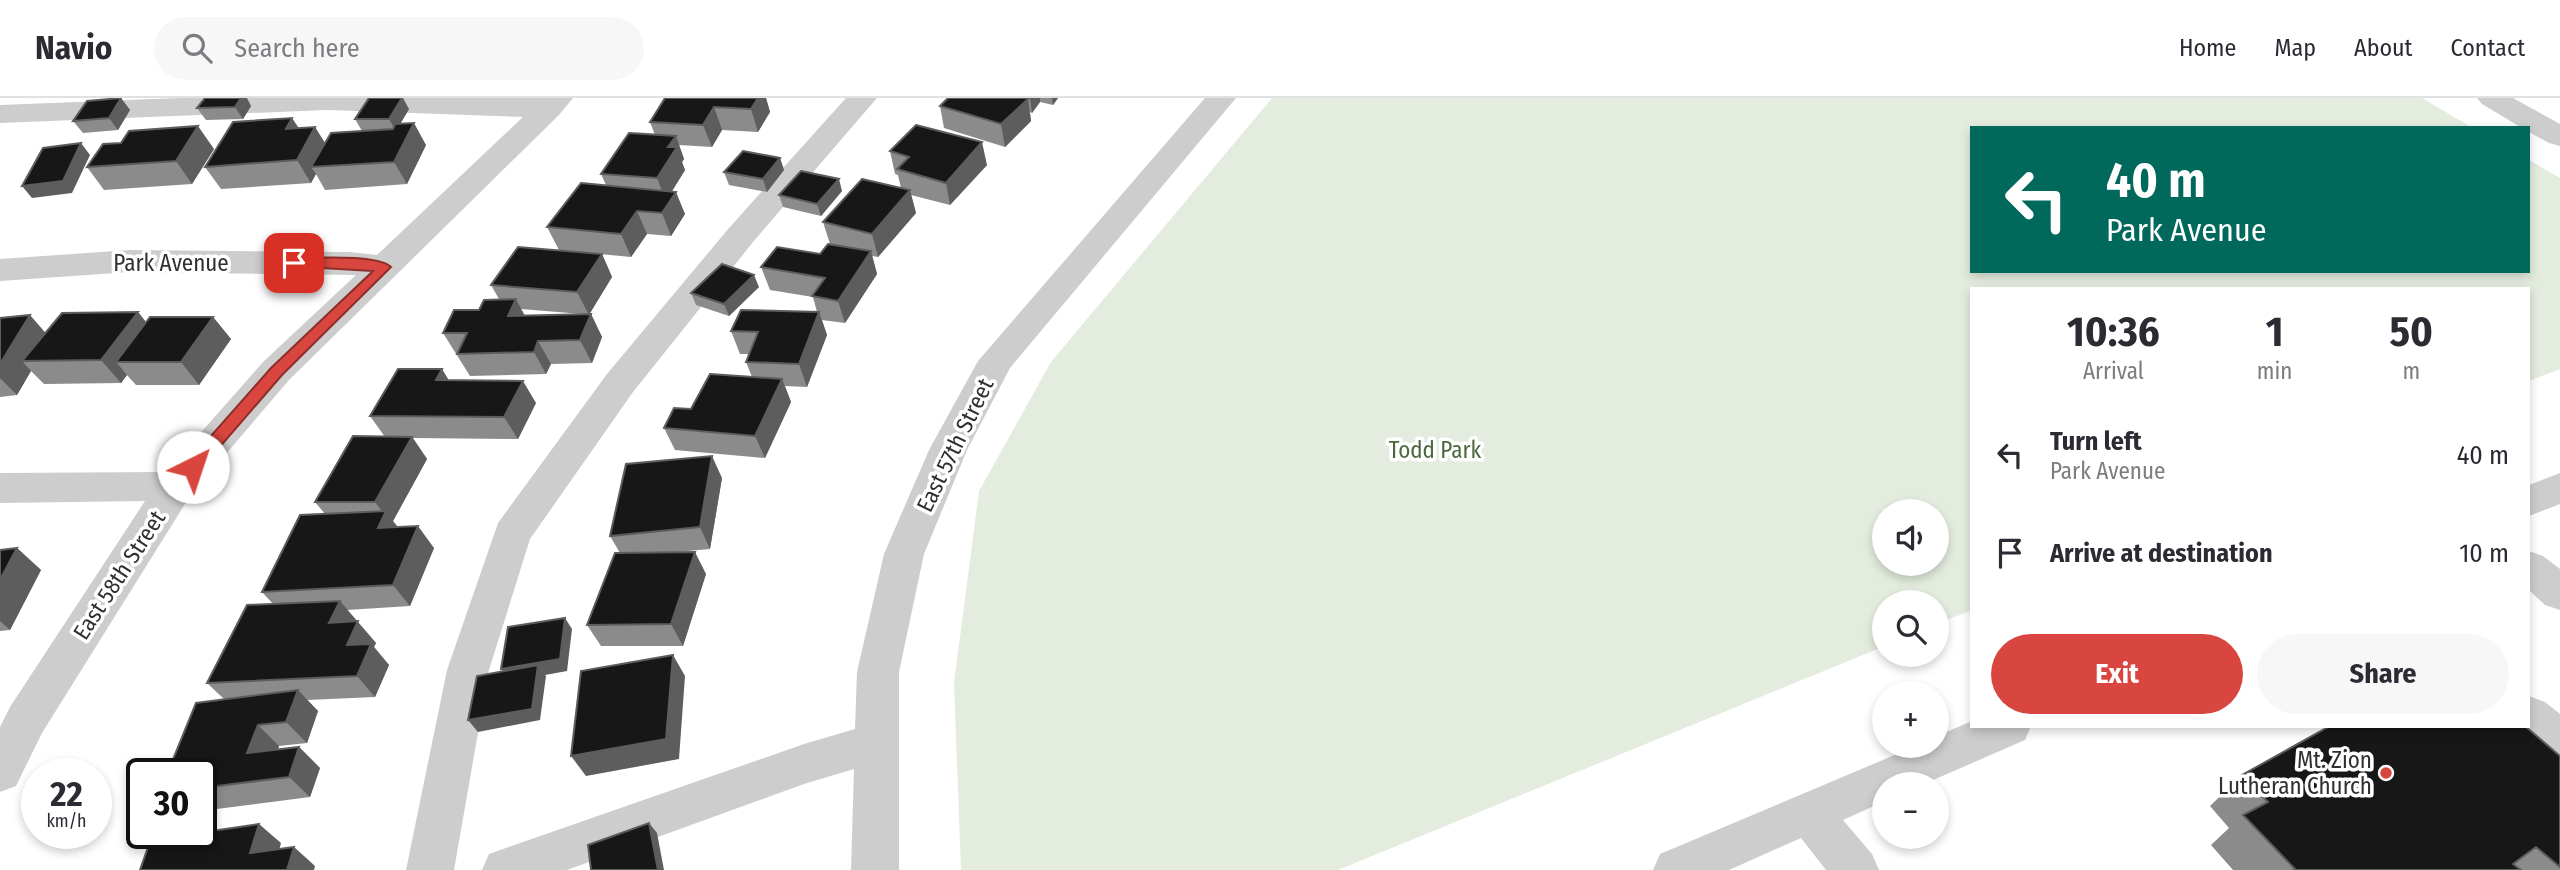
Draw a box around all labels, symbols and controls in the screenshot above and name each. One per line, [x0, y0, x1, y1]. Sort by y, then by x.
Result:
search box [154, 17, 644, 80]
text: Navio [35, 28, 112, 68]
icon: search [178, 29, 216, 67]
text: Search here [234, 33, 360, 64]
text: Home [2179, 34, 2236, 62]
text: Map [2274, 34, 2316, 62]
text: About [2354, 34, 2412, 62]
text: Contact [2450, 34, 2525, 62]
text: 40 m [2106, 151, 2206, 210]
icon: left [1991, 154, 2082, 245]
text: Park Avenue [2106, 211, 2267, 249]
pin [264, 233, 324, 293]
icon: arrive [275, 244, 313, 282]
street label: Park Avenue [113, 249, 229, 277]
text: 10:36 [2067, 307, 2160, 357]
text: 1 [2266, 307, 2284, 357]
text: 50 [2389, 307, 2433, 357]
text: Arrival [2083, 357, 2144, 385]
text: min [2257, 357, 2292, 385]
text: m [2402, 357, 2420, 385]
street label: East 57th Street [911, 373, 1000, 516]
text: Turn left [2050, 426, 2142, 457]
position arrow [156, 430, 230, 504]
park label: Todd Park [1389, 436, 1481, 464]
icon: left [1991, 436, 2029, 474]
text: 40 m [2457, 440, 2509, 471]
text: Park Avenue [2050, 457, 2165, 485]
map controls [1872, 499, 1949, 849]
button: sound [1872, 499, 1949, 576]
street label: East 58th Street [67, 505, 171, 645]
icon: arrive [1991, 534, 2029, 572]
text: Arrive at destination [2050, 538, 2273, 569]
text: 10 m [2459, 538, 2509, 569]
button: search [1872, 590, 1949, 667]
button: Exit [1991, 634, 2243, 714]
button: Share [2257, 634, 2509, 714]
button: + [1872, 681, 1949, 758]
place label: Mt. Zion Lutheran Church [2218, 746, 2372, 800]
speed limit sign: 30 [126, 758, 217, 849]
marker: Mt. Zion Lutheran Church [2378, 765, 2394, 781]
button: − [1872, 772, 1949, 849]
text: 22 [50, 773, 83, 815]
text: km/h [46, 810, 87, 832]

